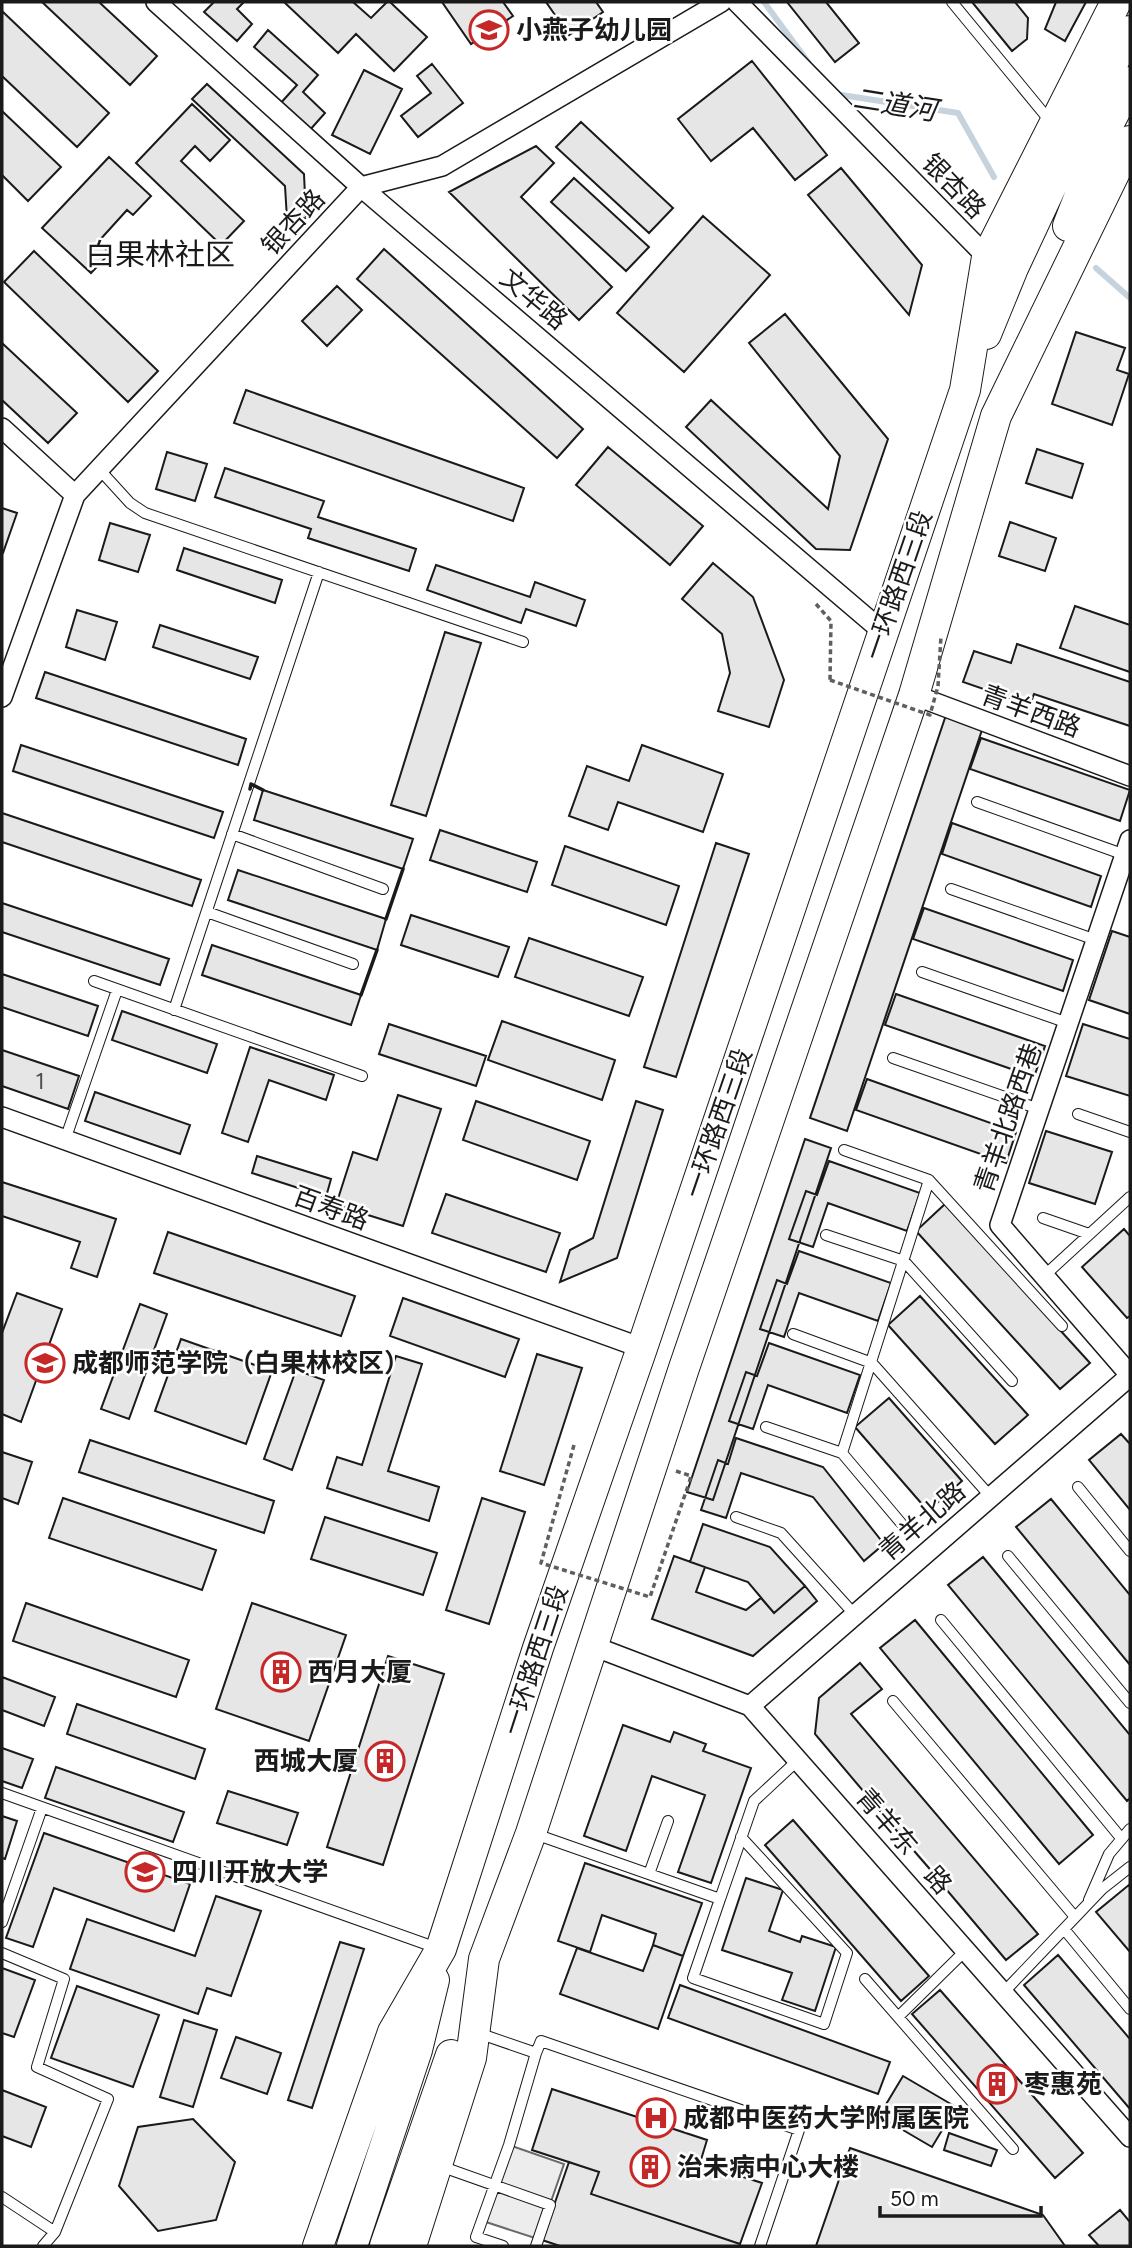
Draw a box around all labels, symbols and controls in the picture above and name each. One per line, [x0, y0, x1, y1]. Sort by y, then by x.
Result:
school or university icon: 小燕子幼儿园 [468, 9, 510, 51]
place label: 小燕子幼儿园 [516, 14, 672, 46]
water label: 二道河 [851, 81, 944, 128]
street label: 银杏路 [915, 147, 993, 225]
street label: 银杏路 [255, 183, 331, 261]
district label: 白果林社区 [85, 236, 235, 273]
street label: 文华路 [494, 262, 574, 336]
street label: 一环路西三段 [857, 506, 939, 664]
street label: 青羊西路 [977, 678, 1085, 744]
street label: 青羊北路西巷 [967, 1039, 1049, 1197]
street label: 一环路西三段 [677, 1044, 759, 1202]
house number: 1 [35, 1067, 45, 1095]
street label: 百寿路 [289, 1180, 373, 1236]
school or university icon: 成都师范学院（白果林校区） [24, 1342, 66, 1384]
place label: 成都师范学院（白果林校区） [72, 1347, 410, 1379]
street label: 青羊北路 [872, 1475, 972, 1567]
street label: 一环路西三段 [496, 1581, 574, 1739]
building icon: 西月大厦 [260, 1651, 302, 1693]
place label: 西月大厦 [308, 1656, 412, 1688]
building icon: 西城大厦 [364, 1740, 406, 1782]
place label: 西城大厦 [254, 1745, 358, 1777]
street label: 青羊东一路 [849, 1781, 959, 1901]
school or university icon: 四川开放大学 [124, 1851, 166, 1893]
place label: 四川开放大学 [172, 1856, 328, 1888]
building icon: 枣惠苑 [976, 2063, 1018, 2105]
place label: 枣惠苑 [1024, 2068, 1102, 2100]
hospital icon: 成都中医药大学附属医院 [635, 2097, 677, 2139]
place label: 成都中医药大学附属医院 [683, 2102, 969, 2134]
building icon: 治未病中心大楼 [629, 2146, 671, 2188]
place label: 治未病中心大楼 [677, 2151, 859, 2183]
scale bar [880, 2174, 1041, 2218]
text: 50 m [890, 2186, 939, 2211]

